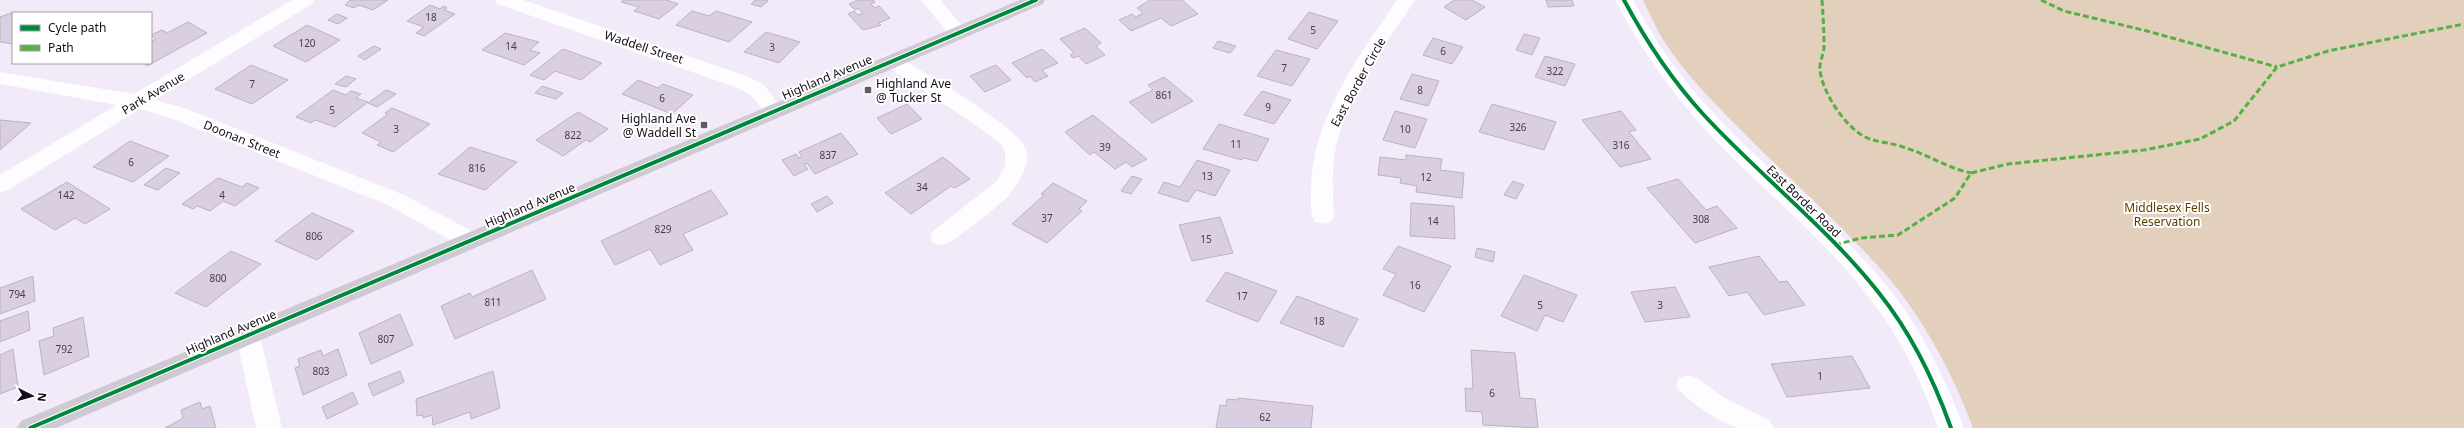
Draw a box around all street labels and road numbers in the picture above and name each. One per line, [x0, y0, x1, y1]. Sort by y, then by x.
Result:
street label: Waddell Street [602, 26, 686, 68]
street label: East Border Circle [1326, 34, 1390, 130]
street label: Highland Avenue [779, 50, 875, 104]
street label: Park Avenue [118, 67, 188, 118]
street label: Doonan Street [201, 116, 284, 162]
street label: East Border Road [1763, 161, 1845, 241]
street label: Highland Avenue [482, 178, 578, 232]
street label: Highland Avenue [183, 305, 279, 359]

